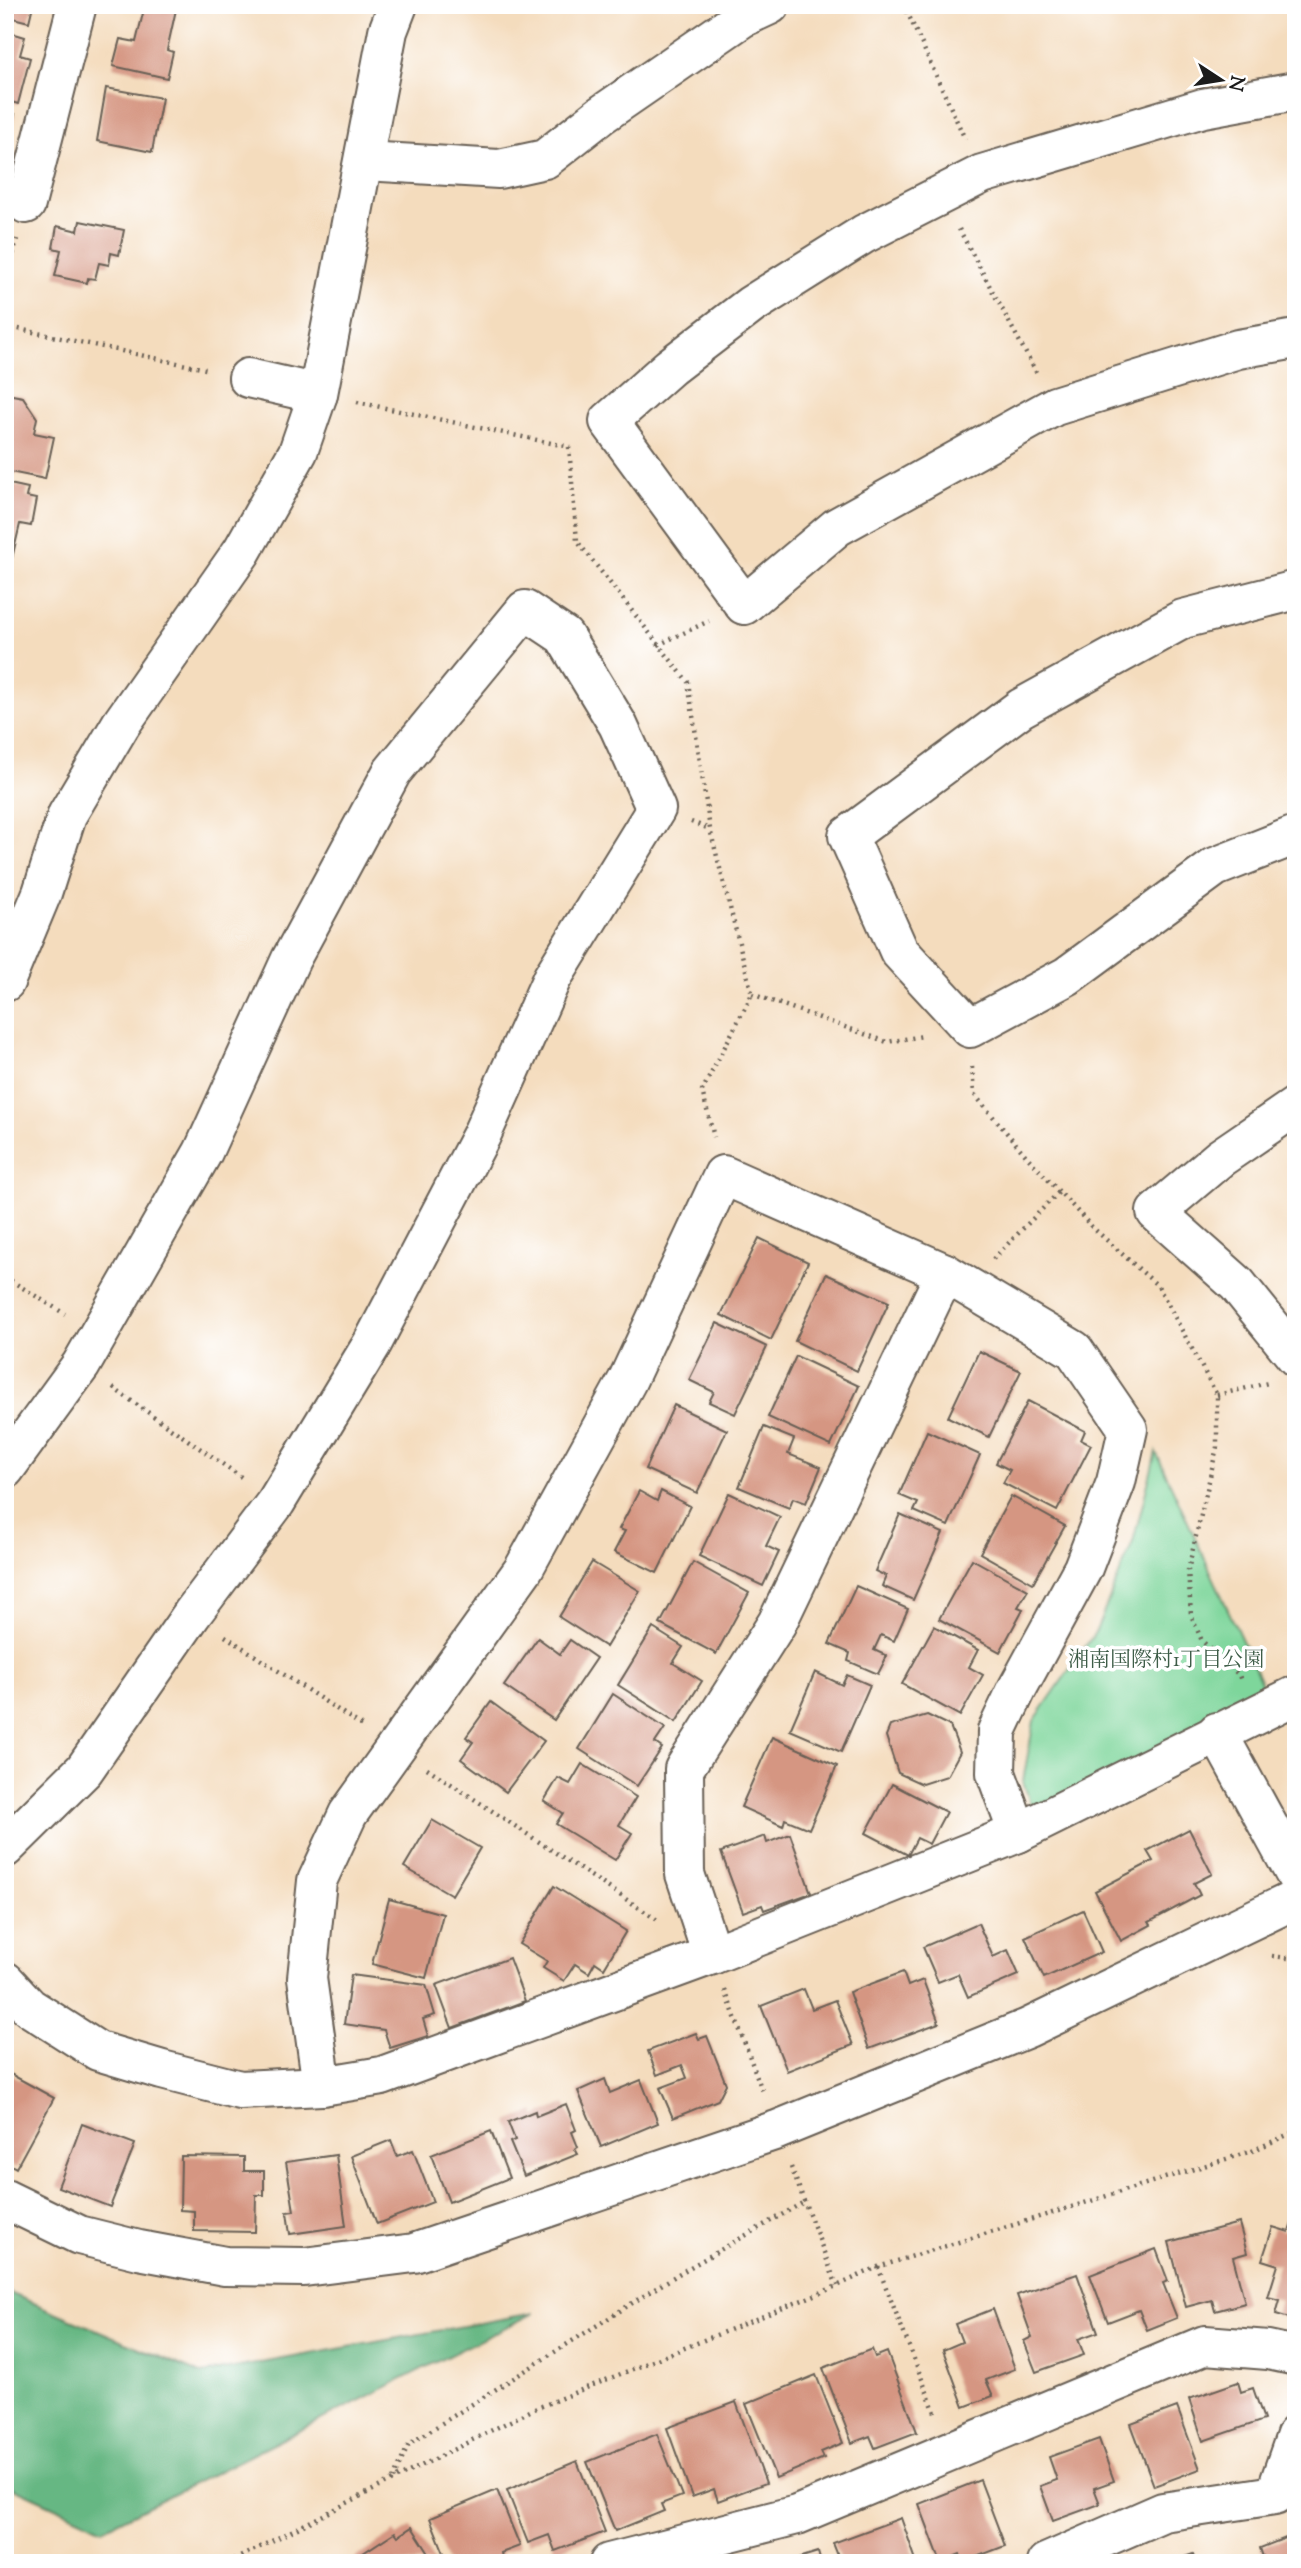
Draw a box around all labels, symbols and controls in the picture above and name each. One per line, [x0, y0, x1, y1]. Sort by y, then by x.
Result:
north arrow [1186, 46, 1256, 116]
text: N [1220, 73, 1250, 93]
park label: 湘南国際村1丁目公園 [1068, 1646, 1264, 1676]

